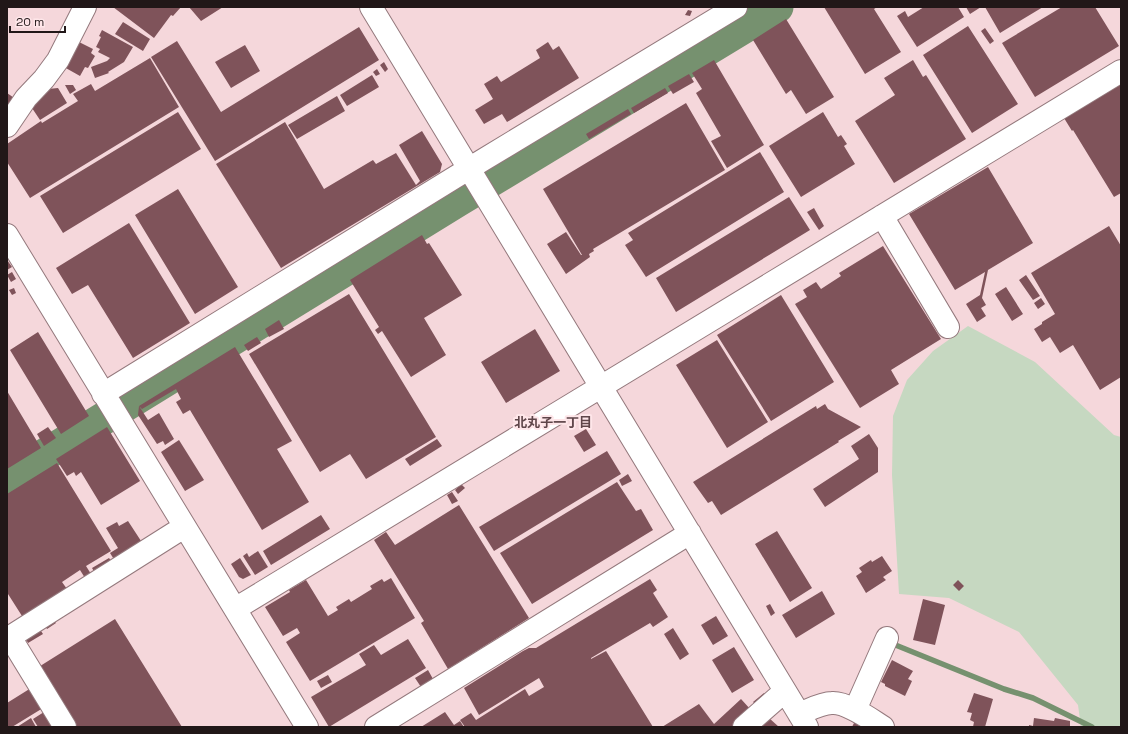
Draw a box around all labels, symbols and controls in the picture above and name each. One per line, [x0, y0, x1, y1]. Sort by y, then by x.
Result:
scale bar [10, 8, 65, 34]
text: 20 m [16, 14, 44, 30]
district label: 北丸子一丁目 [514, 414, 592, 431]

